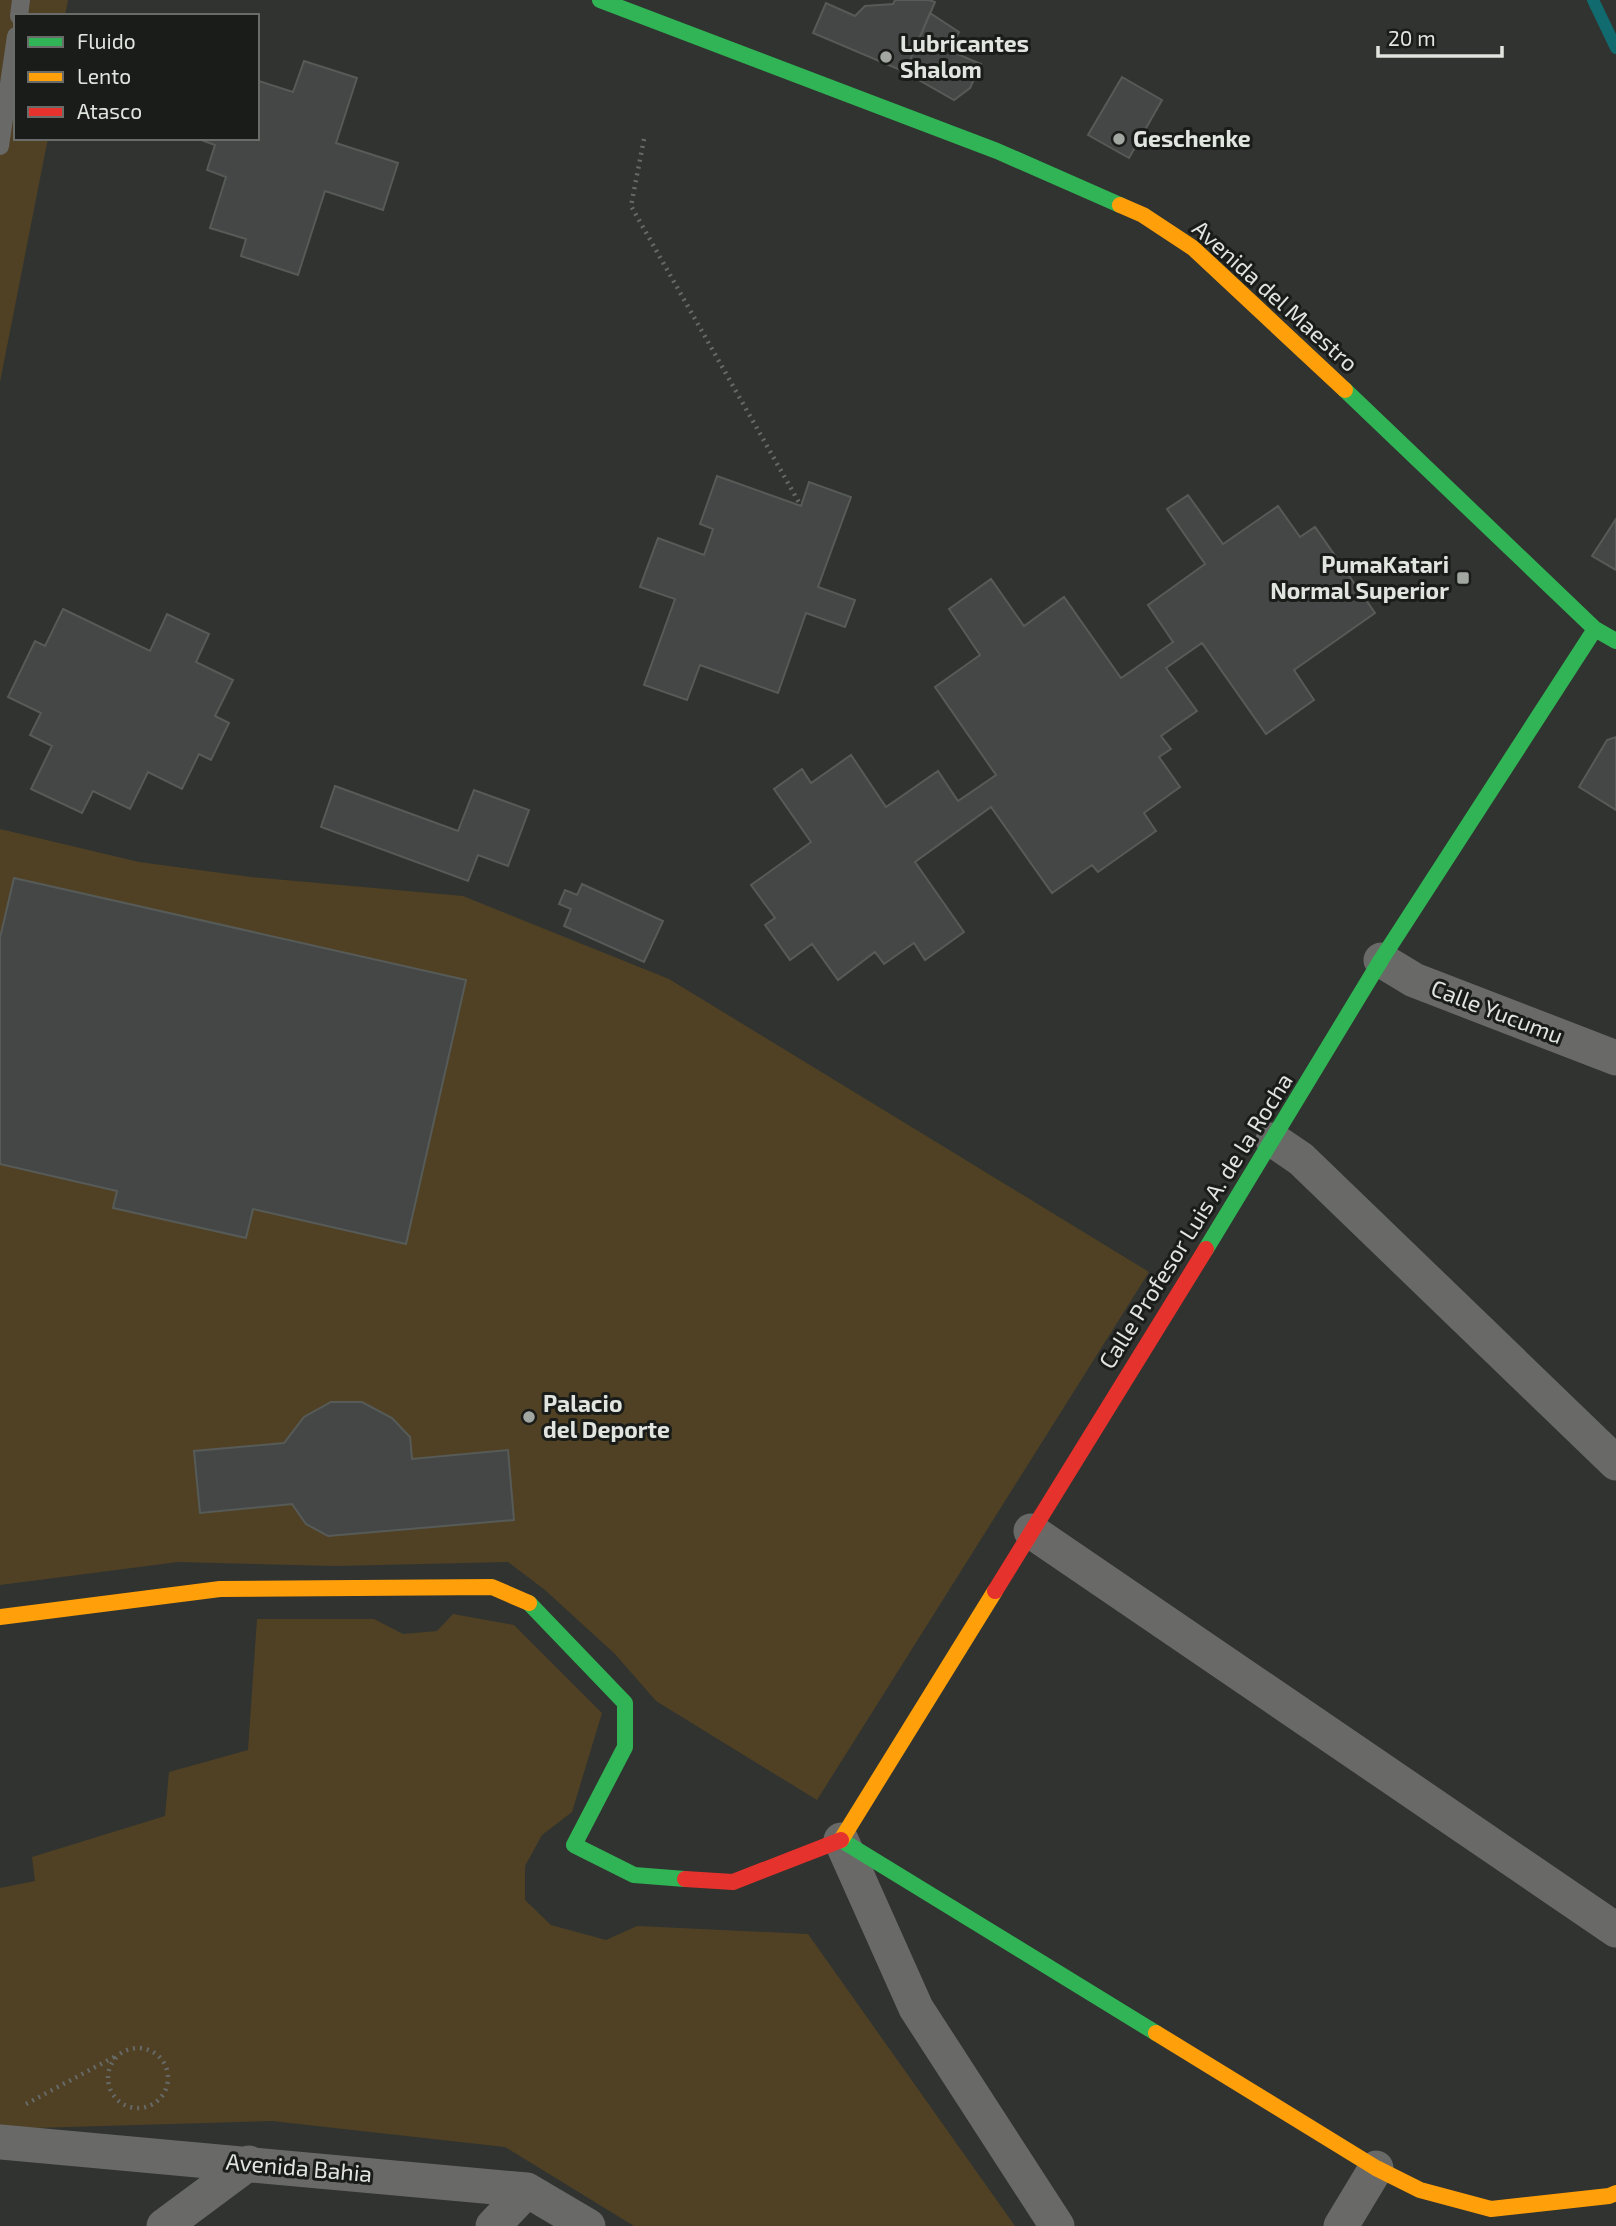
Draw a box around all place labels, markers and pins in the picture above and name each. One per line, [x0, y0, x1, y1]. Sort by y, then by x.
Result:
place label: Lubricantes Shalom [900, 29, 1029, 83]
marker: Lubricantes Shalom [878, 49, 894, 65]
place label: Geschenke [1133, 124, 1251, 152]
marker: Geschenke [1111, 131, 1127, 147]
place label: PumaKatari Normal Superior [1270, 550, 1449, 604]
marker: PumaKatari Normal Superior [1455, 570, 1471, 586]
place label: Palacio del Deporte [543, 1389, 670, 1443]
marker: Palacio del Deporte [521, 1409, 537, 1425]

